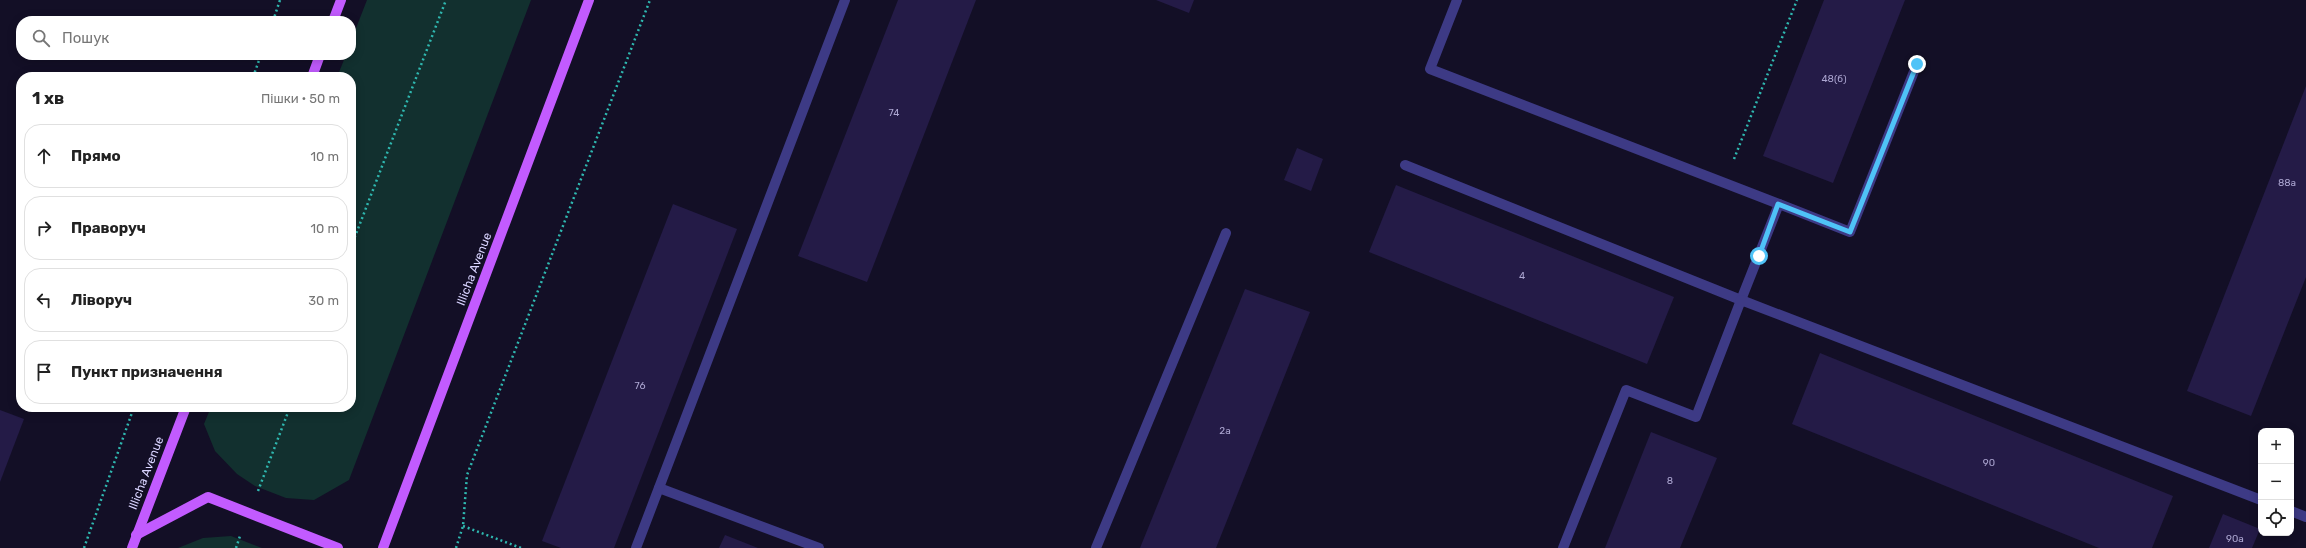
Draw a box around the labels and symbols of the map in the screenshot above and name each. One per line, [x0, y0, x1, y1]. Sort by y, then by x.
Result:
route end [1908, 55, 1926, 73]
house number: 48(б) [1821, 73, 1847, 85]
house number: 74 [889, 107, 900, 119]
house number: 88а [2278, 177, 2296, 189]
street label: Illicha Avenue [454, 230, 494, 308]
route start [1750, 247, 1768, 265]
house number: 4 [1519, 270, 1525, 282]
house number: 76 [635, 380, 645, 392]
house number: 2а [1219, 425, 1231, 437]
street label: Illicha Avenue [126, 434, 166, 512]
house number: 90 [1983, 457, 1995, 469]
house number: 8 [1667, 475, 1673, 487]
house number: 90а [2226, 533, 2244, 545]

